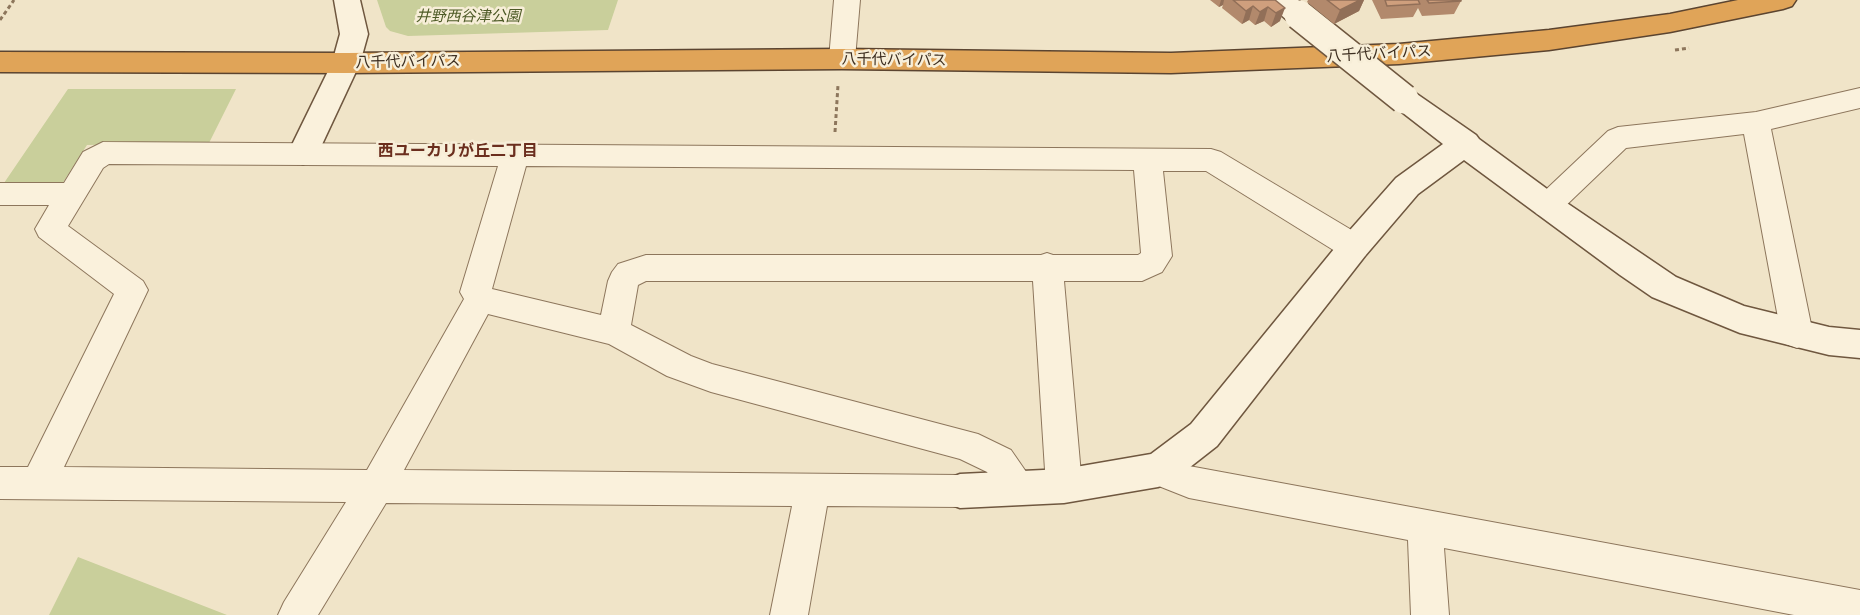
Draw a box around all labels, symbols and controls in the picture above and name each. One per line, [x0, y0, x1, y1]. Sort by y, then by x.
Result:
park label: 井野西谷津公園 [416, 8, 520, 26]
street label: 八千代バイパス [1326, 42, 1432, 66]
street label: 八千代バイパス [841, 50, 947, 70]
street label: 八千代バイパス [355, 52, 461, 72]
district label: 西ユーカリが丘二丁目 [378, 141, 538, 161]

